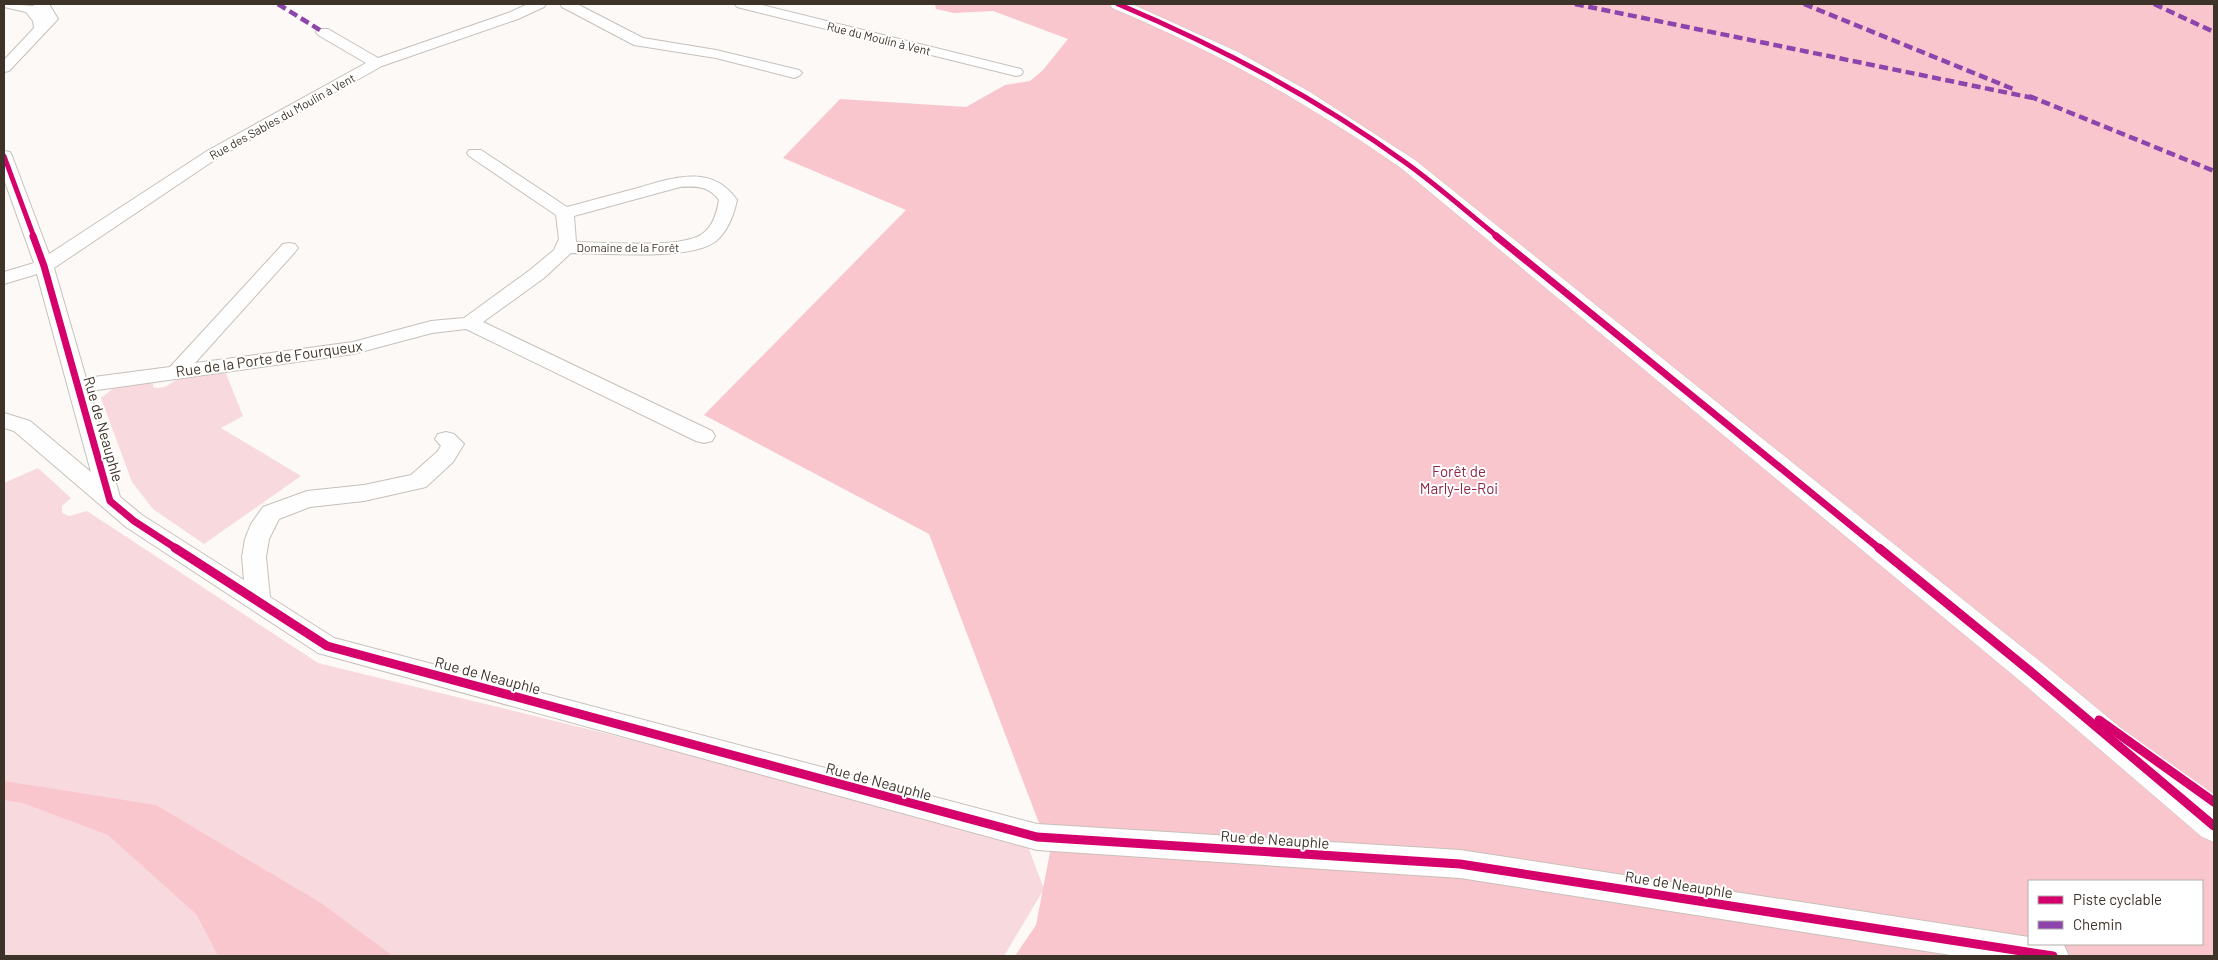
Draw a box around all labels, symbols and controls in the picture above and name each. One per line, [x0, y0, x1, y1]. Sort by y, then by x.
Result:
street label: Rue du Moulin à Vent [826, 18, 932, 58]
street label: Rue des Sables du Moulin à Vent [207, 70, 357, 162]
street label: Domaine de la Forêt [577, 240, 679, 254]
street label: Rue de la Porte de Fourqueux [175, 336, 363, 380]
street label: Rue de Neauphle [80, 374, 128, 484]
park label: Forêt de Marly-le-Roi [1420, 462, 1498, 497]
street label: Rue de Neauphle [433, 652, 543, 698]
street label: Rue de Neauphle [824, 758, 934, 804]
street label: Rue de Neauphle [1220, 826, 1330, 852]
street label: Rue de Neauphle [1624, 867, 1734, 901]
legend [2028, 880, 2203, 945]
text: Piste cyclable [2073, 890, 2162, 908]
text: Chemin [2073, 915, 2122, 933]

